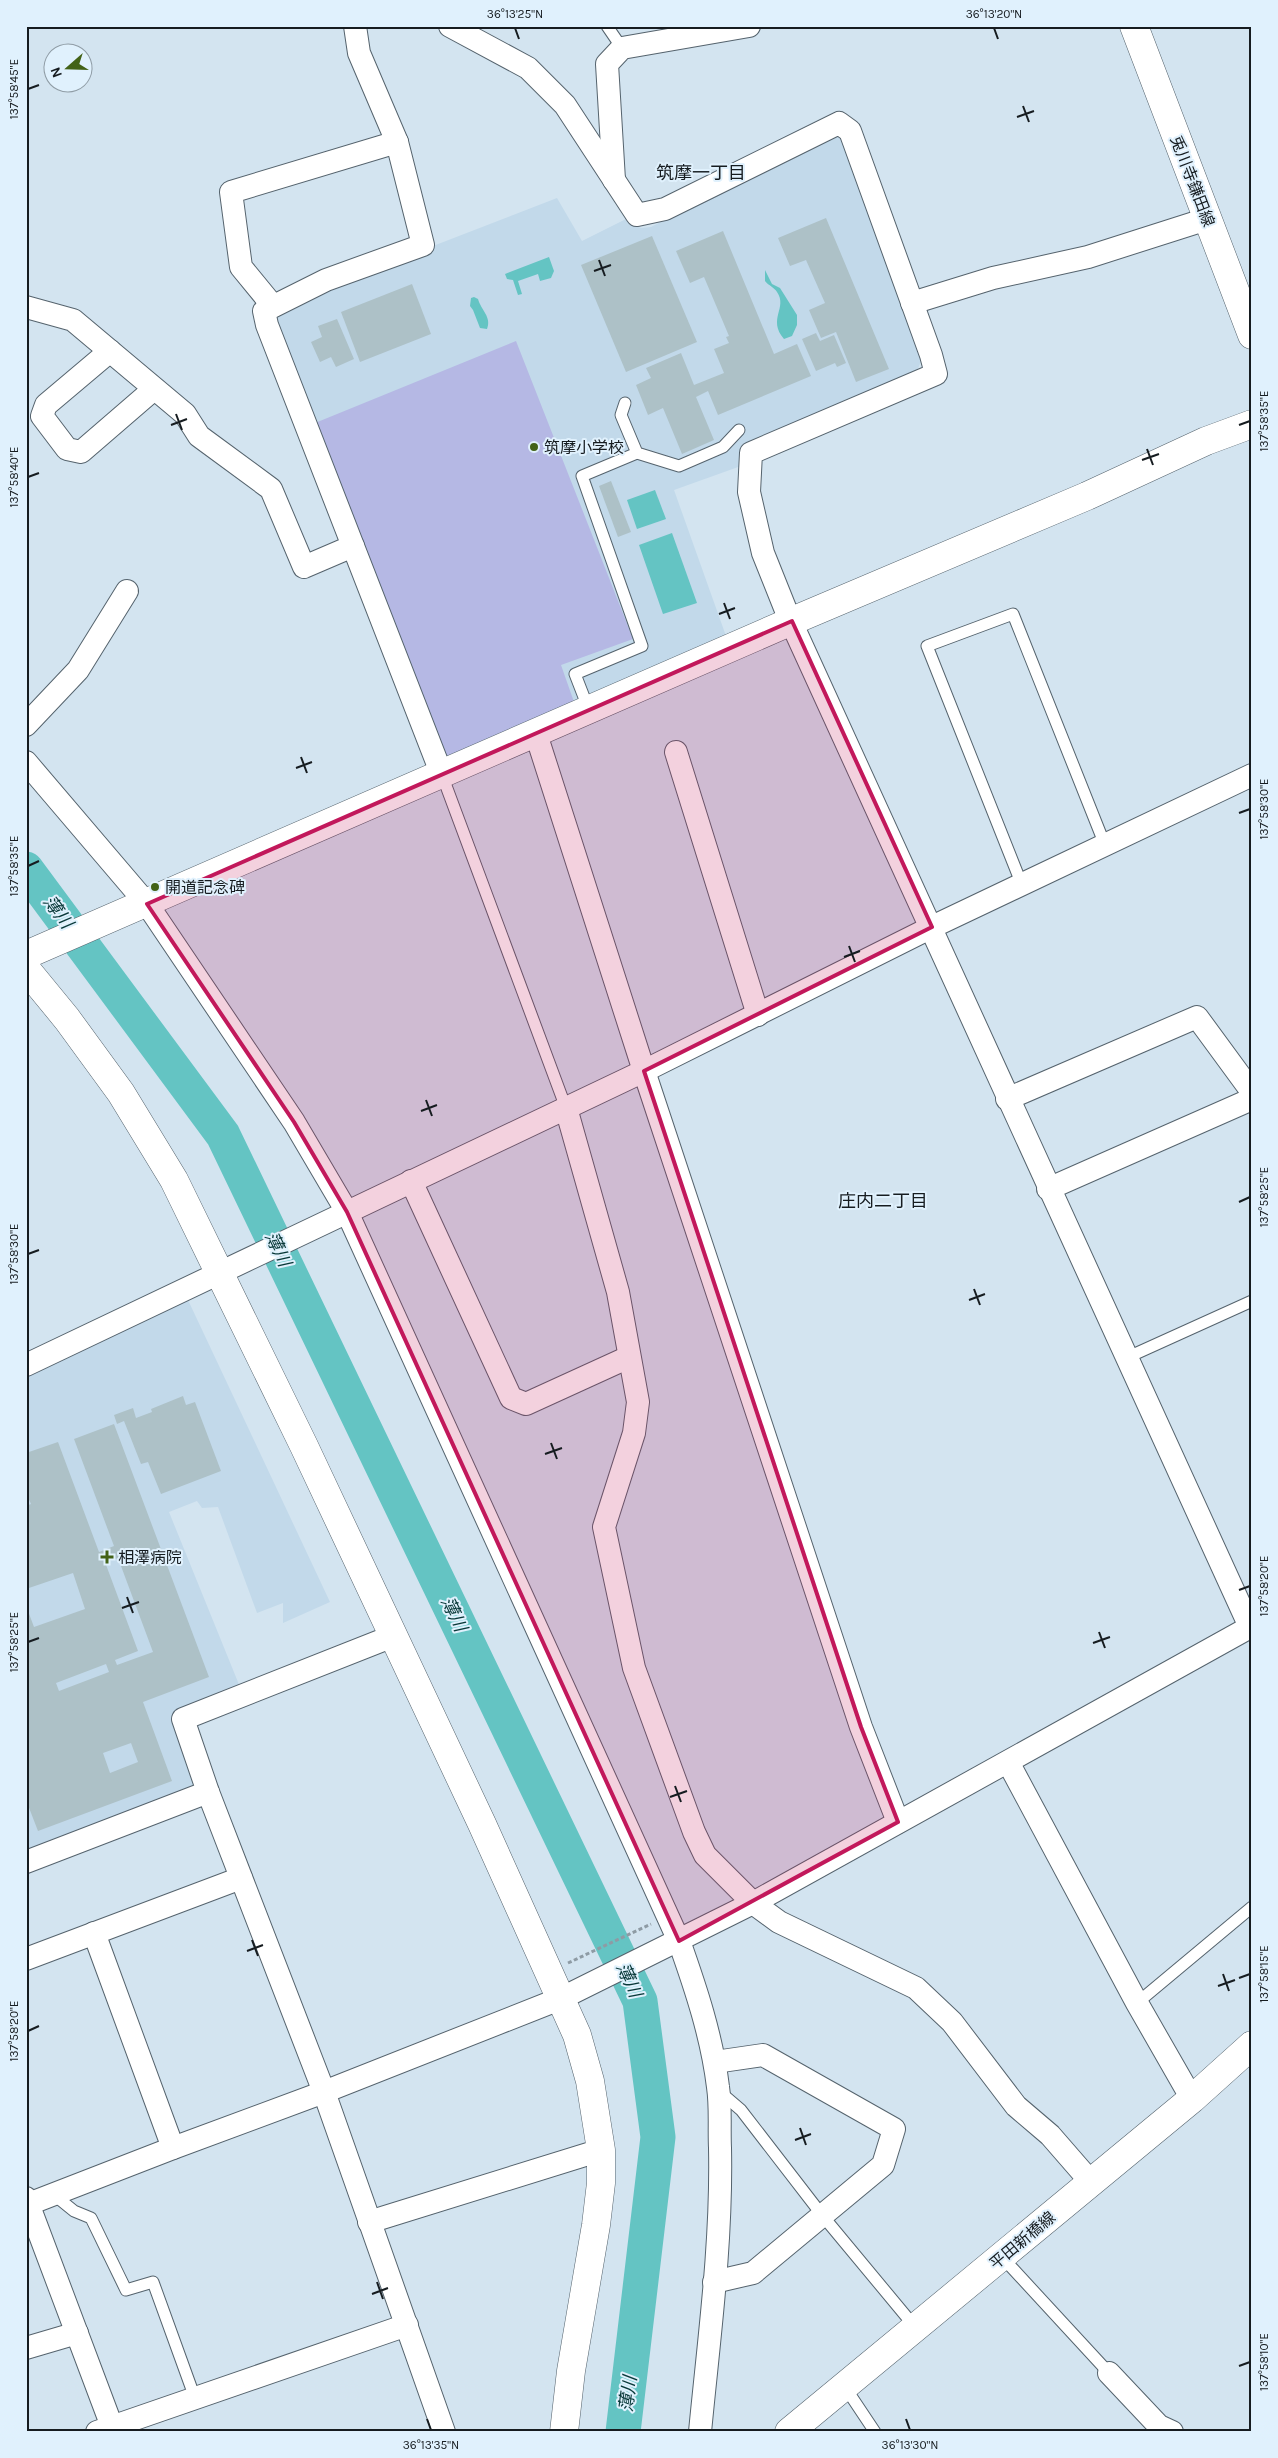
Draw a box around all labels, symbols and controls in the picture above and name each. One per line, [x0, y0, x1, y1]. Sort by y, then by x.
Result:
text: 36°13'25"N [487, 7, 543, 21]
text: 36°13'20"N [966, 7, 1022, 21]
north arrow [42, 42, 92, 92]
text: 137°58'45"E [7, 59, 21, 119]
text: N [47, 65, 66, 80]
street label: 兎川寺鎌田線 [1166, 133, 1219, 229]
district label: 筑摩一丁目 [656, 162, 746, 184]
text: 137°58'35"E [1257, 391, 1271, 451]
place label: 筑摩小学校 [544, 438, 624, 457]
marker: 筑摩小学校 [528, 441, 540, 453]
text: 137°58'40"E [7, 447, 21, 507]
text: 137°58'30"E [1257, 778, 1271, 840]
text: 137°58'35"E [7, 836, 21, 896]
place label: 開道記念碑 [165, 878, 245, 897]
marker: 開道記念碑 [149, 881, 161, 893]
water label: 薄川 [38, 891, 79, 935]
text: 137°58'25"E [1257, 1167, 1271, 1227]
district label: 庄内二丁目 [838, 1190, 928, 1212]
text: 137°58'30"E [7, 1223, 21, 1285]
water label: 薄川 [260, 1228, 297, 1272]
place label: 相澤病院 [118, 1548, 182, 1567]
marker: 相澤病院 [100, 1550, 114, 1564]
text: 137°58'20"E [1257, 1555, 1271, 1617]
water label: 薄川 [436, 1593, 473, 1637]
text: 137°58'25"E [7, 1612, 21, 1672]
text: 137°58'15"E [1257, 1945, 1271, 2003]
water label: 薄川 [611, 1959, 647, 2003]
text: 137°58'20"E [7, 2000, 21, 2062]
street label: 平田新橋線 [986, 2207, 1059, 2273]
text: 137°58'10"E [1257, 2333, 1271, 2391]
water label: 薄川 [615, 2373, 641, 2413]
text: 36°13'35"N [403, 2438, 459, 2452]
text: 36°13'30"N [882, 2438, 938, 2452]

